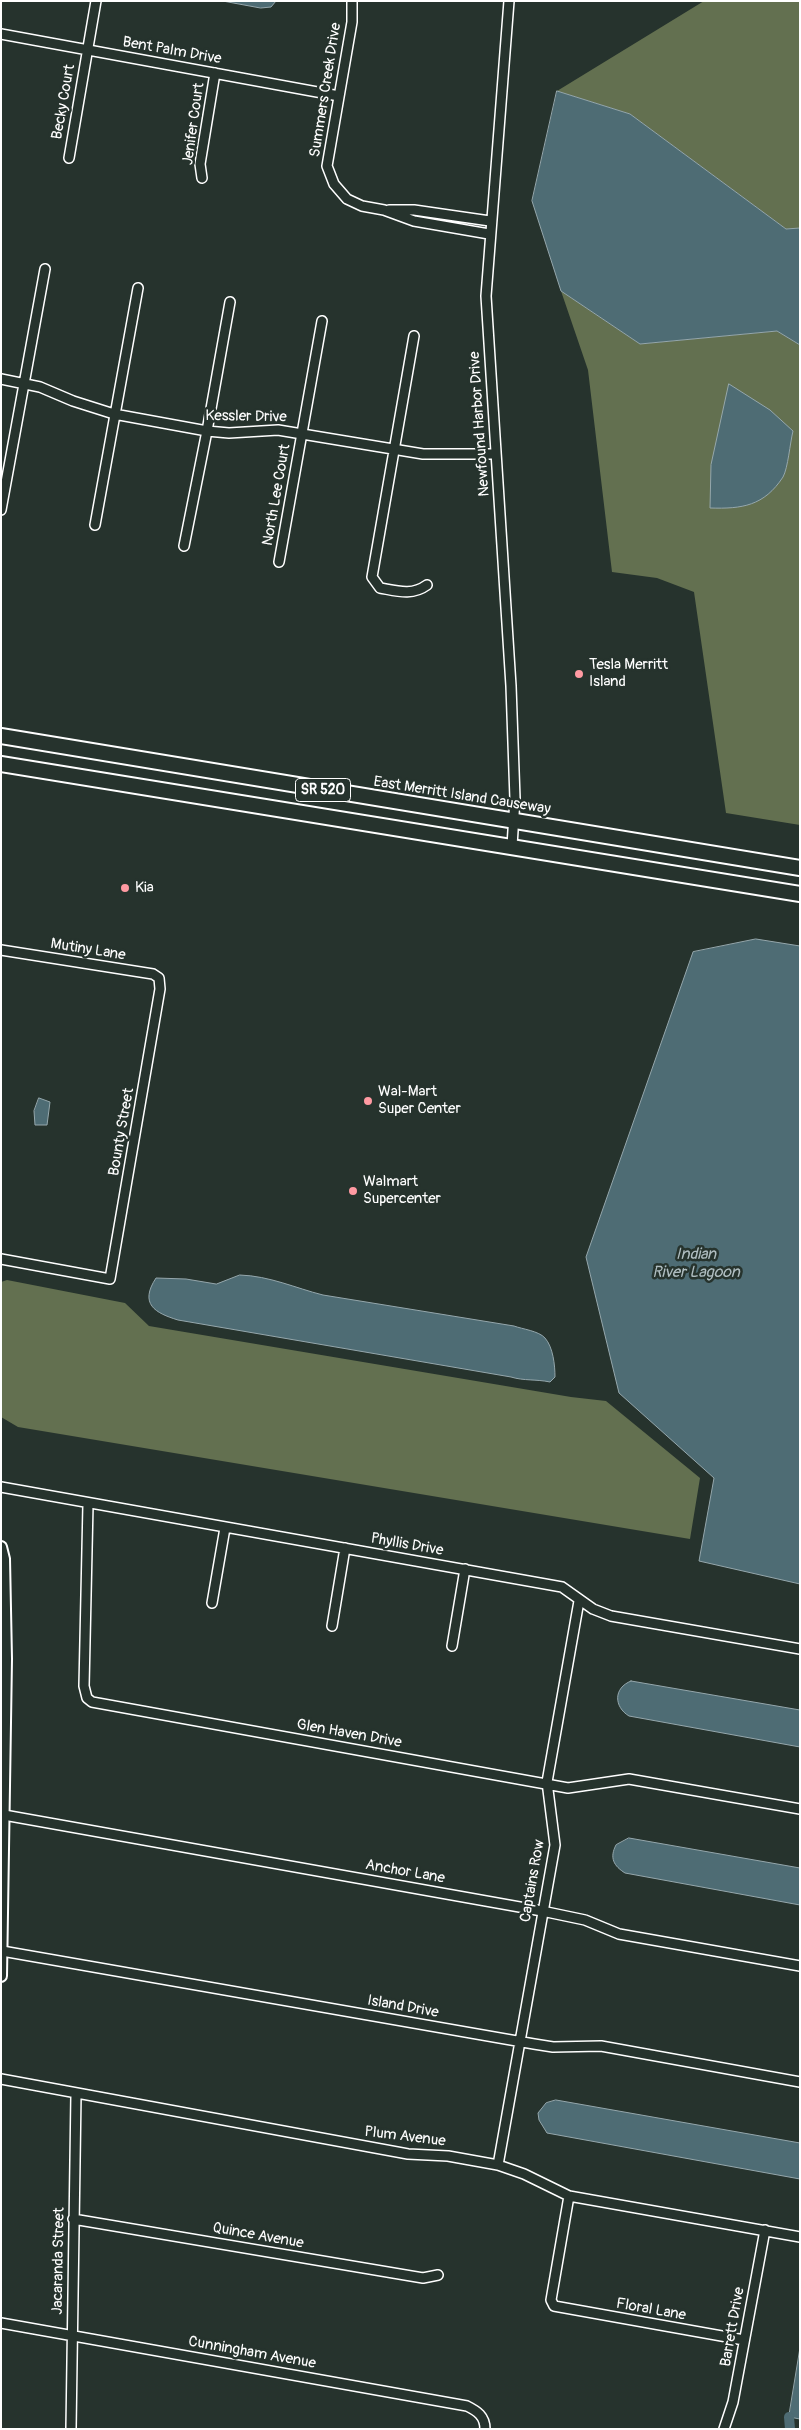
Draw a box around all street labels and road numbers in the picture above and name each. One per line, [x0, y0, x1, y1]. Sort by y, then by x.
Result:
street label: Summers Creek Drive [306, 22, 346, 158]
street label: Bent Palm Drive [121, 33, 223, 69]
street label: Becky Court [49, 63, 79, 141]
street label: Jenifer Court [179, 82, 209, 166]
street label: Newfound Harbor Drive [466, 351, 494, 497]
street label: Kessler Drive [205, 407, 287, 427]
street label: North Lee Court [259, 443, 295, 547]
street label: East Merritt Island Causeway [372, 773, 552, 819]
road number: SR 520 [296, 778, 350, 802]
street label: Mutiny Lane [49, 935, 127, 965]
street label: Bounty Street [105, 1087, 139, 1177]
street label: Phyllis Drive [369, 1530, 445, 1560]
street label: Glen Haven Drive [295, 1716, 403, 1752]
street label: Captains Row [517, 1838, 549, 1924]
street label: Anchor Lane [364, 1856, 446, 1888]
street label: Island Drive [366, 1992, 440, 2022]
street label: Plum Avenue [363, 2123, 447, 2151]
street label: Jacaranda Street [49, 2207, 69, 2315]
street label: Quince Avenue [211, 2219, 305, 2253]
street label: Barrett Drive [717, 2286, 749, 2368]
street label: Floral Lane [615, 2295, 687, 2325]
street label: Cunningham Avenue [187, 2333, 317, 2373]

